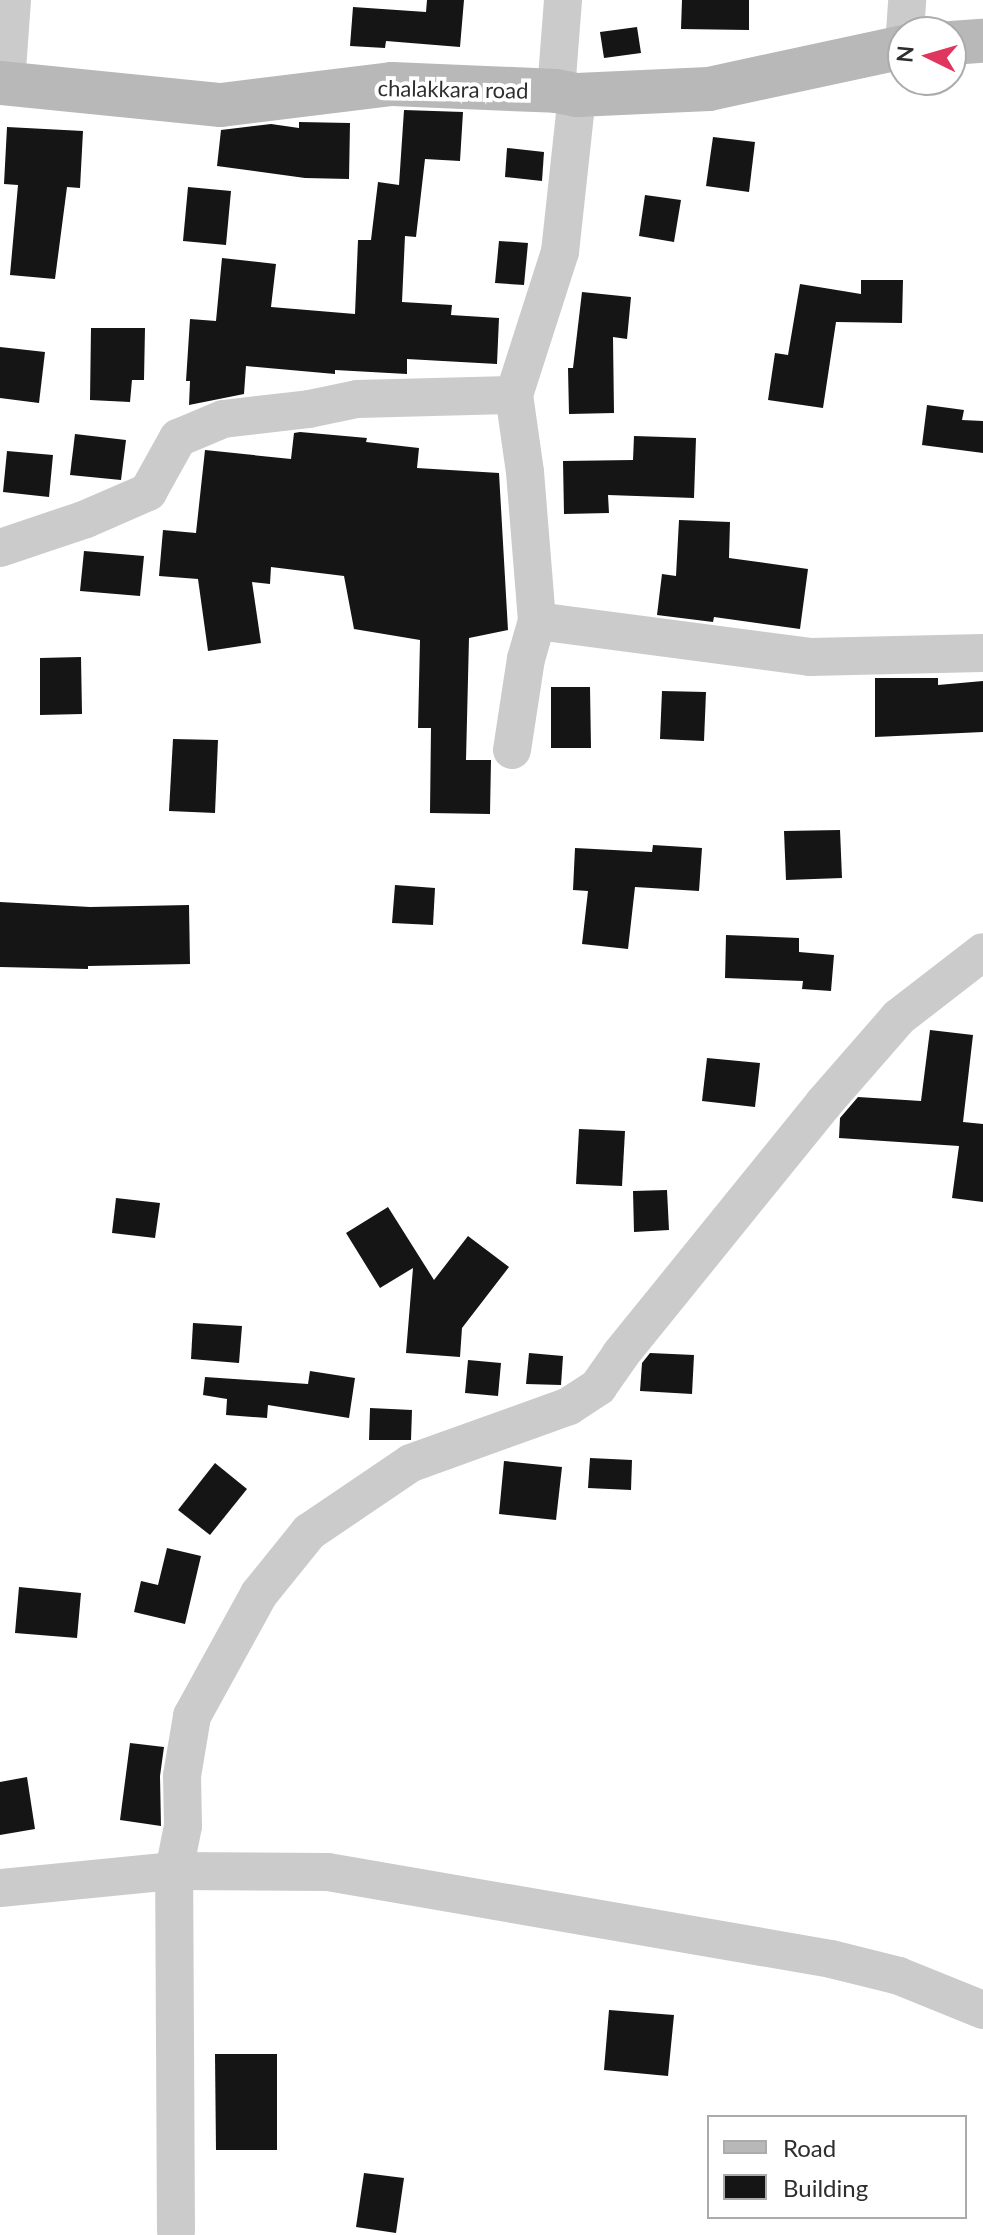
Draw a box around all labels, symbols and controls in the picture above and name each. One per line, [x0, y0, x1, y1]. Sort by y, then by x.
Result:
north arrow [887, 16, 967, 96]
text: N [890, 44, 919, 64]
street label: chalakkara road [377, 74, 529, 104]
legend [707, 2115, 967, 2219]
text: Road [783, 2133, 836, 2162]
text: Building [783, 2173, 868, 2202]

